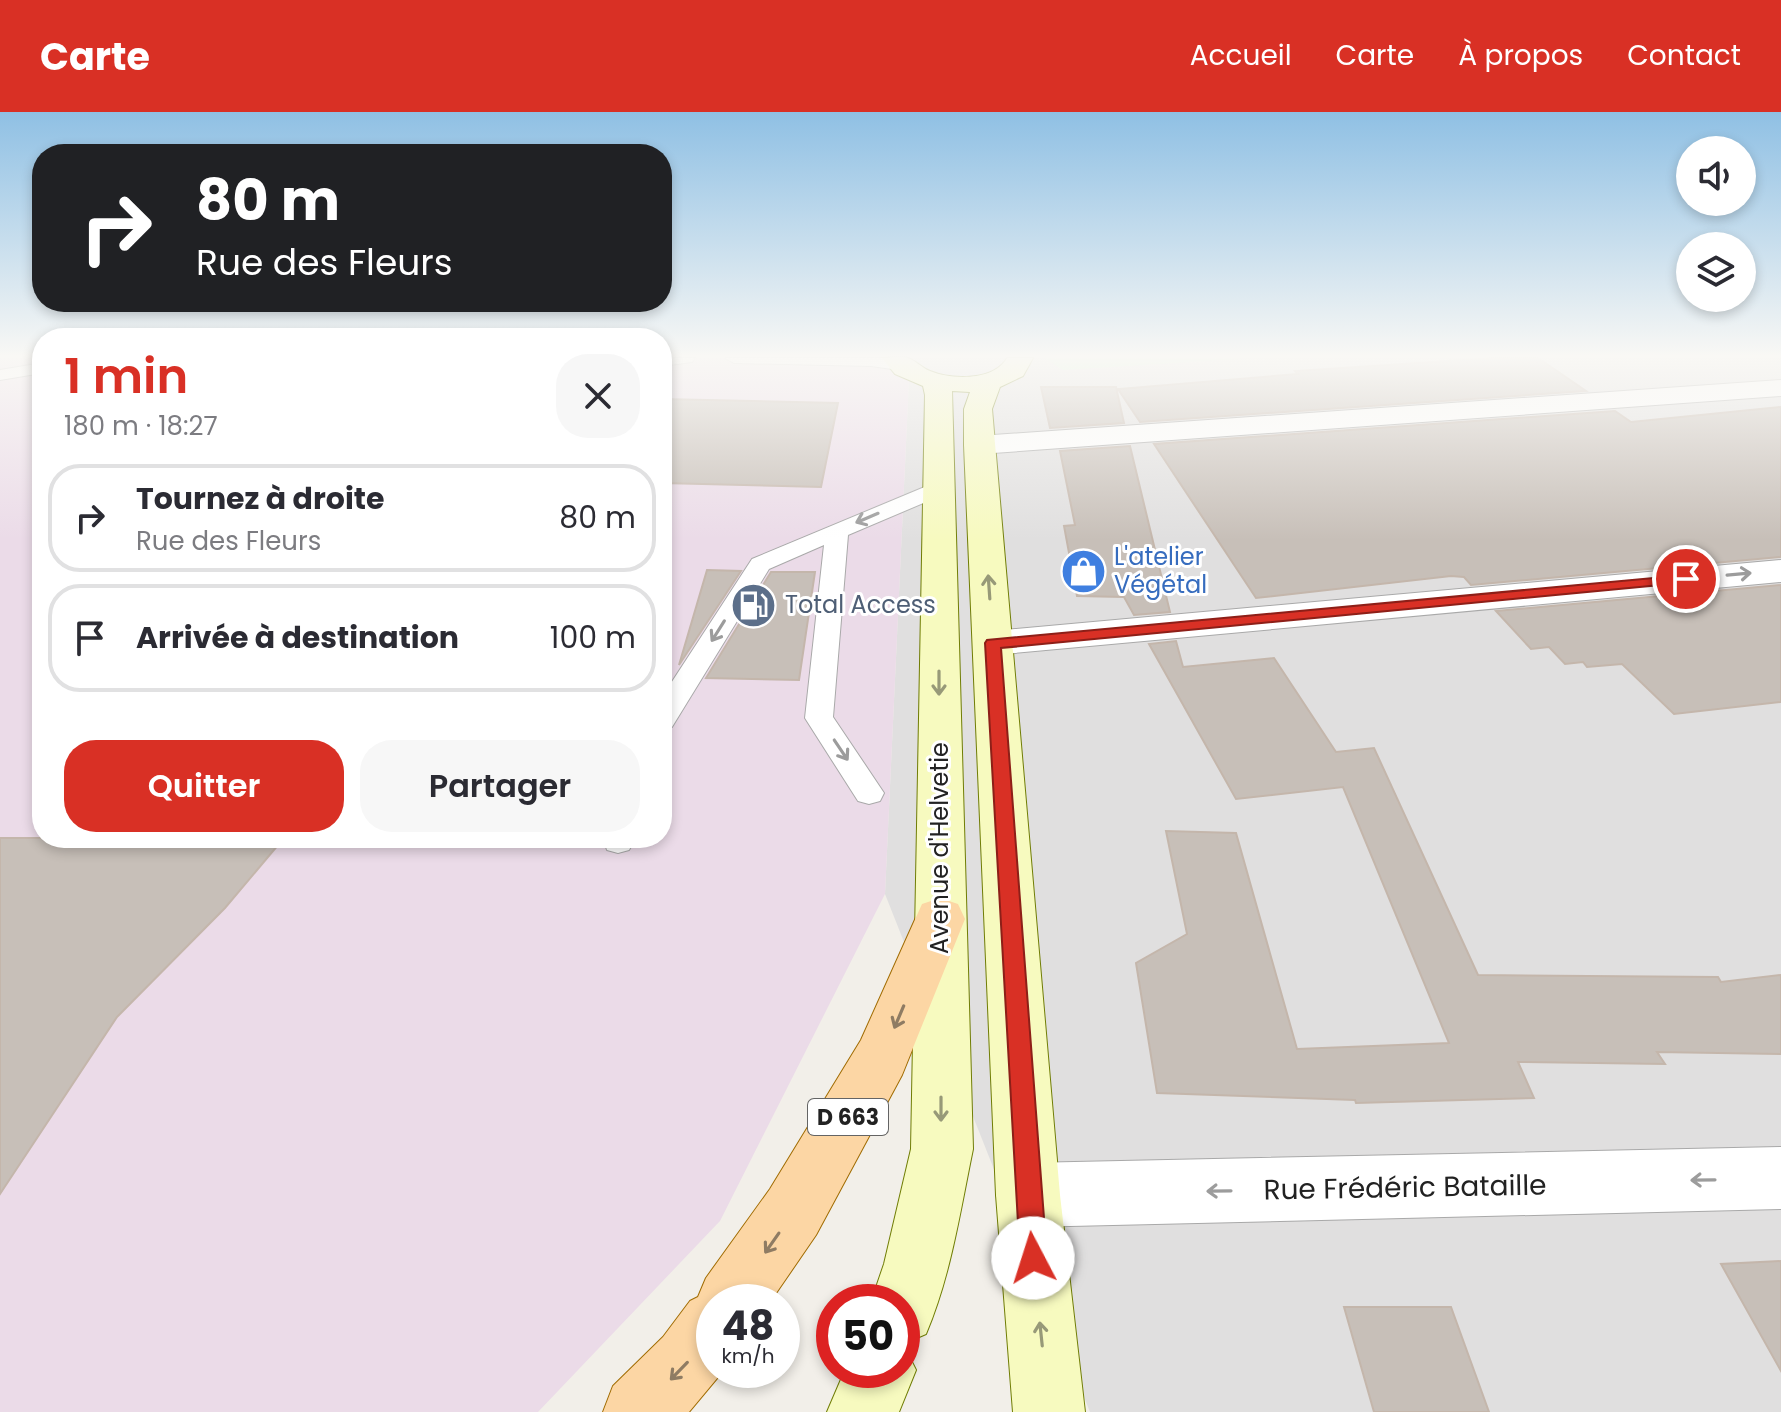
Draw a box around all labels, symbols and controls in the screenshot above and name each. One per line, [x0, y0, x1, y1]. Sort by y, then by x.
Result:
text: Carte [40, 30, 150, 83]
text: Accueil [1190, 36, 1292, 75]
text: Carte [1336, 36, 1414, 75]
text: À propos [1458, 36, 1583, 75]
text: Contact [1627, 36, 1741, 75]
map controls [1676, 136, 1756, 312]
button: sound [1676, 136, 1756, 216]
text: 80 m [196, 161, 340, 240]
icon: right [64, 176, 168, 280]
button: layers [1676, 232, 1756, 312]
text: Rue des Fleurs [196, 237, 453, 288]
text: 1 min [64, 343, 188, 410]
button: close [556, 354, 640, 438]
text: 180 m · 18:27 [64, 408, 218, 444]
text: Tournez à droite [136, 477, 384, 520]
icon: right [68, 496, 112, 540]
text: 80 m [559, 496, 636, 539]
one-way arrow [855, 512, 880, 526]
text: Rue des Fleurs [136, 523, 321, 559]
place label: L'atelier Végétal [1114, 540, 1207, 601]
pin [1652, 545, 1720, 613]
shop icon: L'atelier Végétal [1059, 547, 1107, 595]
icon: arrive [1664, 557, 1708, 601]
one-way arrow [1725, 567, 1752, 582]
one-way arrow [981, 574, 996, 600]
fuel station icon: Total Access [730, 581, 778, 629]
place label: Total Access [785, 588, 936, 621]
icon: arrive [68, 616, 112, 660]
text: Arrivée à destination [136, 616, 459, 659]
text: 100 m [550, 616, 636, 659]
one-way arrow [710, 619, 727, 641]
one-way arrow [931, 669, 947, 696]
one-way arrow [833, 739, 849, 761]
button: Quitter [64, 740, 344, 832]
button: Partager [360, 740, 640, 832]
street label: Avenue d'Helvetie [923, 742, 956, 954]
one-way arrow [891, 1004, 906, 1029]
one-way arrow [933, 1095, 949, 1122]
road number: D 663 [808, 1099, 888, 1135]
street label: Rue Frédéric Bataille [1263, 1166, 1547, 1209]
one-way arrow [1690, 1172, 1717, 1188]
one-way arrow [1206, 1184, 1233, 1199]
position arrow [991, 1216, 1075, 1300]
one-way arrow [764, 1231, 780, 1253]
speed limit sign: 50 [816, 1284, 920, 1388]
text: 48 [721, 1298, 774, 1354]
one-way arrow [1033, 1322, 1048, 1348]
text: km/h [721, 1342, 775, 1370]
one-way arrow [671, 1360, 689, 1380]

